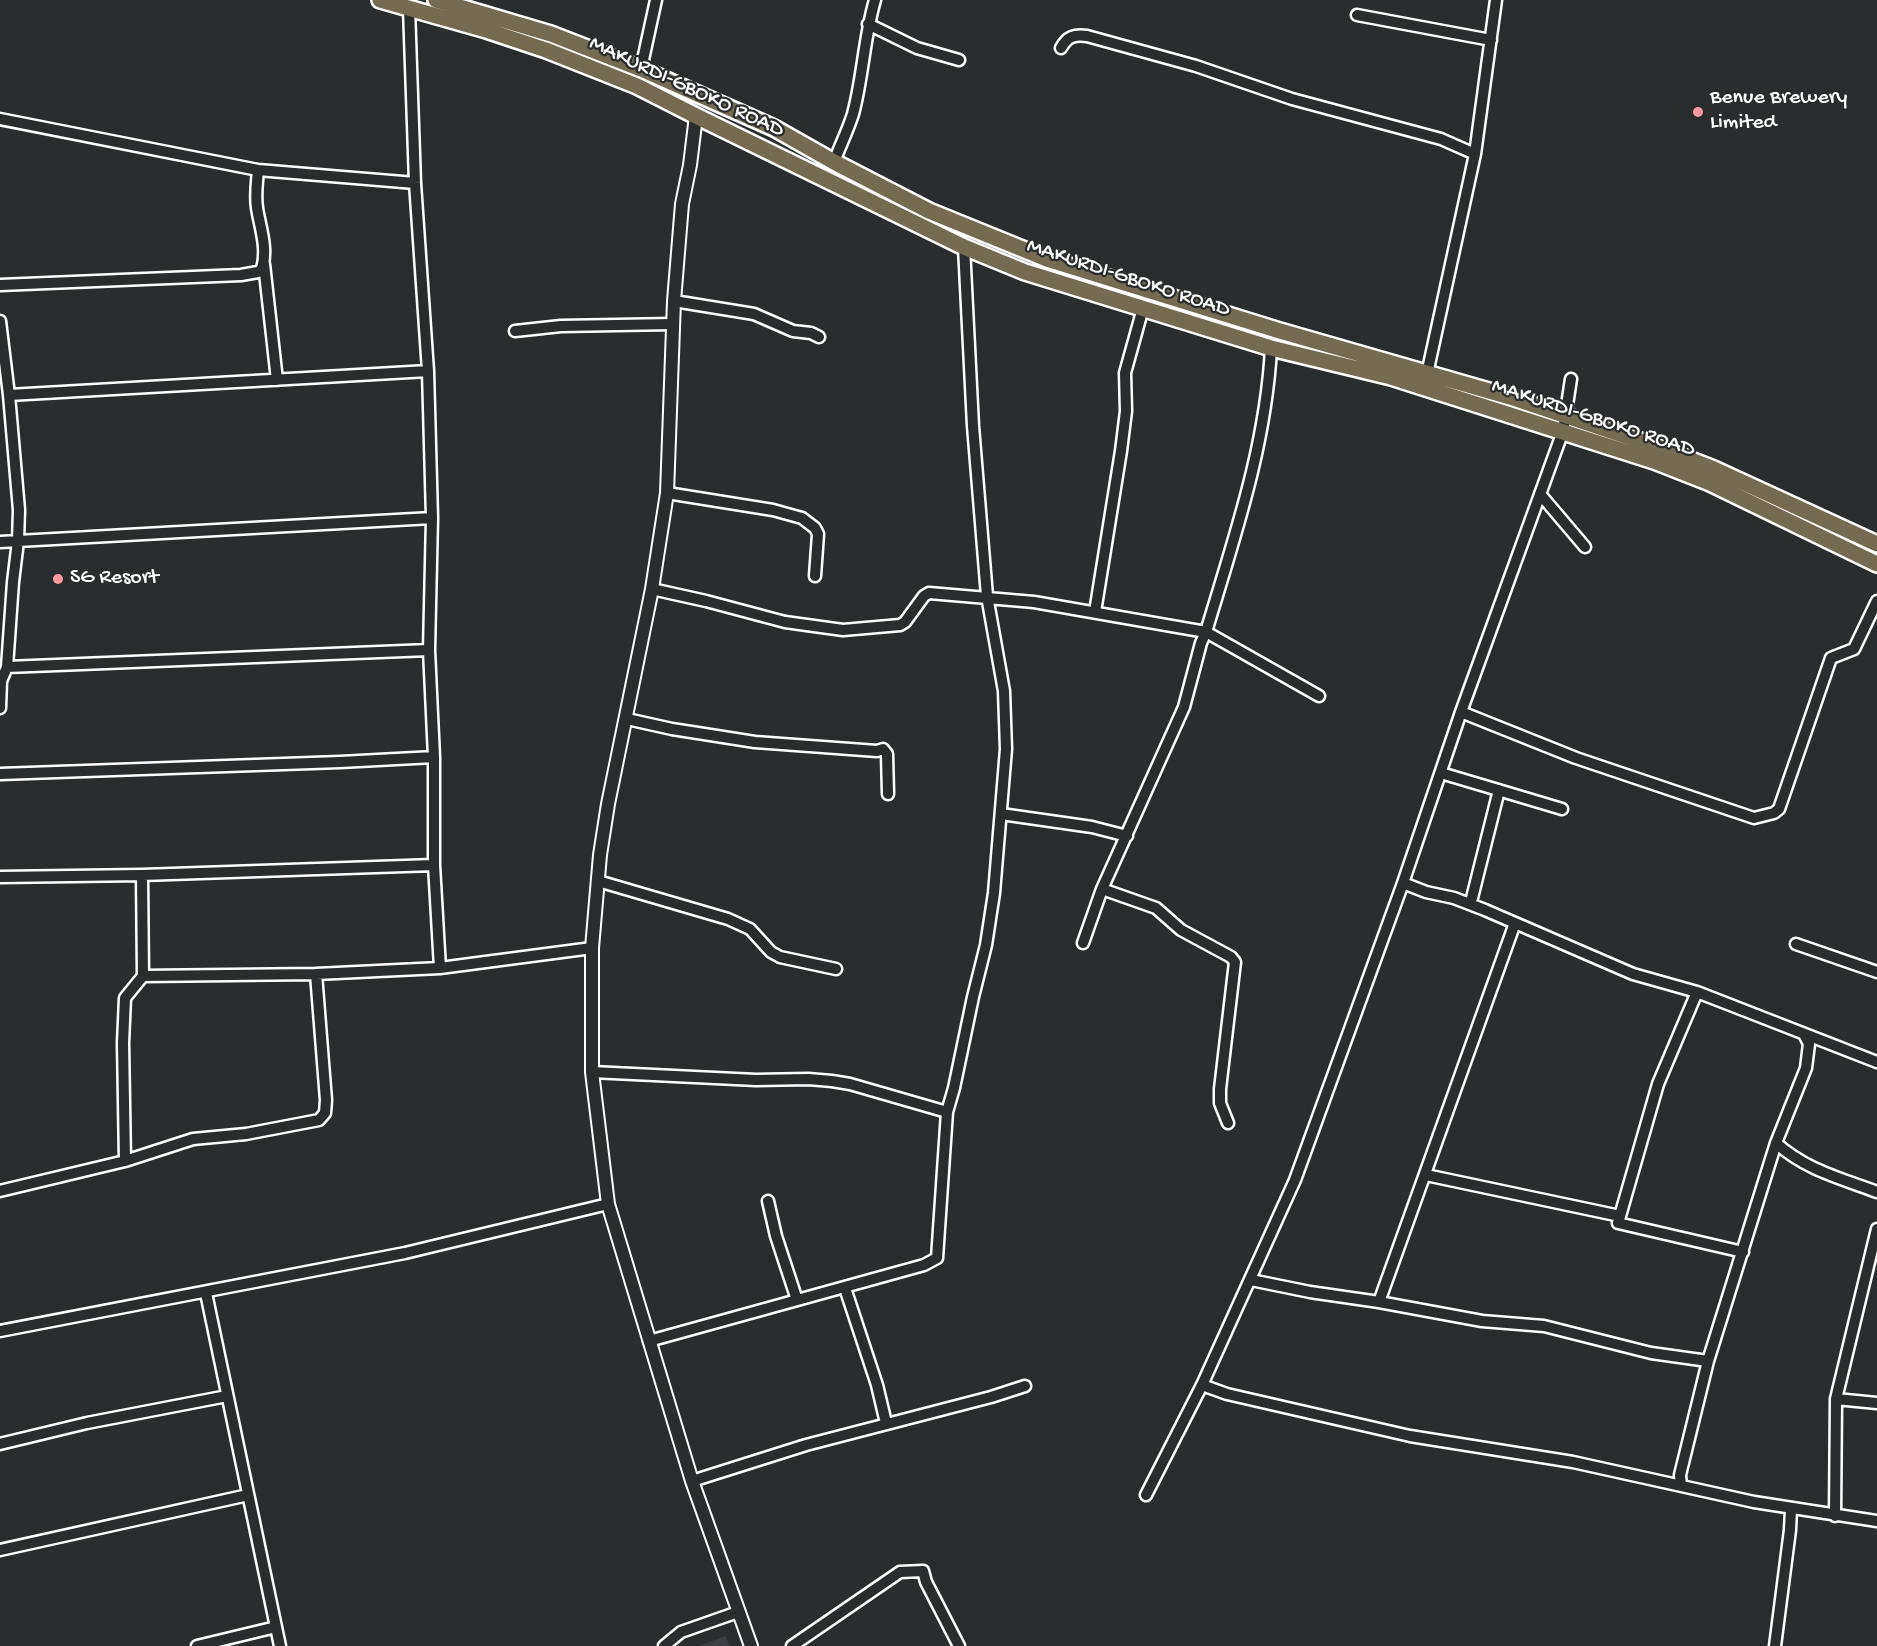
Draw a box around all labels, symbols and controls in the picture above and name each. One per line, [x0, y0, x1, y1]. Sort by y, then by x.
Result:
street label: MAKURDI-GBOKO ROAD [584, 31, 788, 145]
place label: Benue Brewery Limited [1710, 86, 1847, 138]
marker: Benue Brewery Limited [1691, 105, 1705, 119]
street label: MAKURDI-GBOKO ROAD [1023, 234, 1233, 324]
street label: MAKURDI-GBOKO ROAD [1488, 374, 1698, 464]
place label: SG Resort [70, 566, 158, 592]
marker: SG Resort [51, 572, 65, 586]

